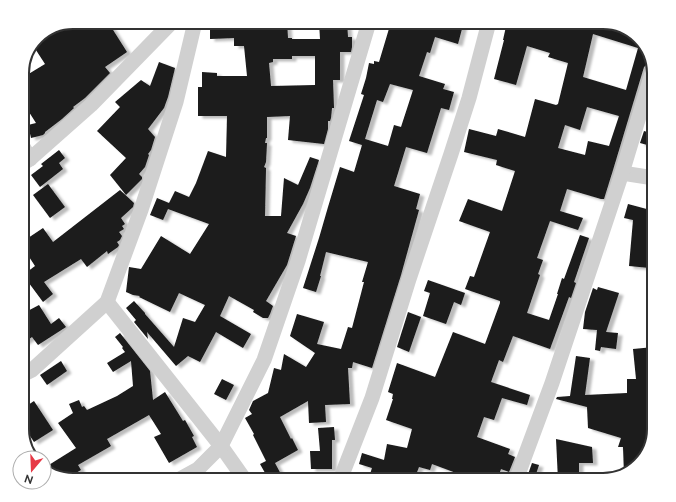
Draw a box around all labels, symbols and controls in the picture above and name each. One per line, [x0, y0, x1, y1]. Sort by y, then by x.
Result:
north arrow [12, 450, 52, 490]
text: N [23, 471, 35, 486]

